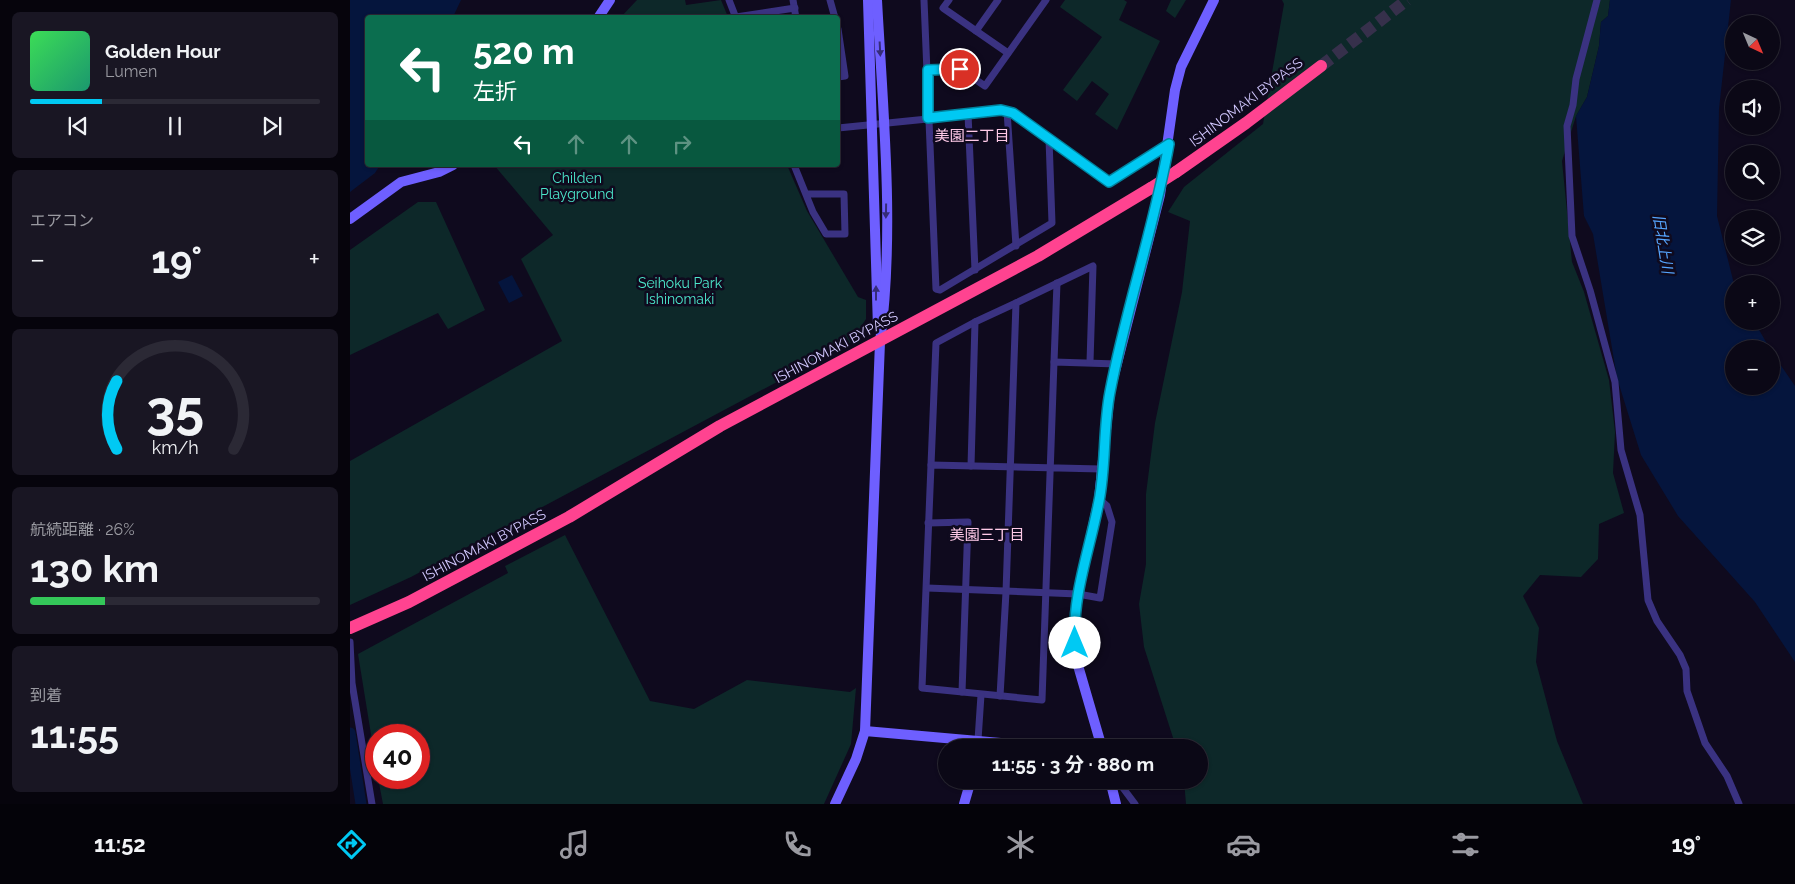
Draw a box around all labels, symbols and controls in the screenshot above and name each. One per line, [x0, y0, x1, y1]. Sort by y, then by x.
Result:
north arrow [1725, 15, 1780, 70]
map controls [1725, 15, 1780, 395]
text: 520 m [473, 31, 575, 72]
icon: left [390, 35, 455, 100]
text: Golden Hour [105, 40, 221, 62]
one-way arrow [876, 41, 884, 57]
pin [939, 48, 981, 90]
street label: ISHINOMAKI BYPASS [1186, 54, 1306, 150]
icon: arrive [946, 55, 974, 83]
text: Lumen [105, 62, 157, 81]
text: 左折 [473, 78, 517, 104]
button: sound [1725, 80, 1780, 135]
icon: previous [64, 112, 92, 140]
icon: pause [161, 112, 189, 140]
icon: next [258, 112, 286, 140]
district label: 美園二丁目 [934, 127, 1010, 145]
icon: left [509, 130, 537, 158]
icon: ahead [562, 130, 590, 158]
icon: ahead [615, 130, 643, 158]
icon: right [668, 130, 696, 158]
button: search [1725, 145, 1780, 200]
park label: Childen Playground [540, 170, 614, 202]
one-way arrow [882, 203, 890, 219]
button: layers [1725, 210, 1780, 265]
text: エアコン [30, 211, 94, 230]
water label: 旧北上川 [1649, 213, 1677, 277]
text: 19° [151, 237, 202, 282]
text: − [30, 243, 45, 276]
text: + [308, 243, 320, 276]
park label: Seihoku Park Ishinomaki [638, 275, 723, 307]
button: + [1725, 275, 1780, 330]
one-way arrow [872, 285, 880, 301]
street label: ISHINOMAKI BYPASS [772, 307, 901, 386]
button: − [1725, 340, 1780, 395]
text: 35 [146, 379, 204, 440]
text: km/h [151, 437, 199, 458]
street label: ISHINOMAKI BYPASS [420, 505, 549, 584]
text: 航続距離 · 26% [30, 520, 135, 539]
district label: 美園三丁目 [949, 526, 1025, 544]
text: 130 km [30, 546, 159, 591]
position arrow [1048, 616, 1100, 668]
text: 到着 [30, 686, 62, 705]
text: 11:55 [30, 712, 119, 757]
speed limit sign: 40 [365, 724, 430, 789]
text: 11:55 · 3 分 · 880 m [992, 753, 1154, 775]
icon: directions [334, 827, 369, 862]
icon: music [557, 827, 592, 862]
icon: phone [780, 827, 815, 862]
icon: climate [1003, 827, 1038, 862]
icon: car [1226, 827, 1261, 862]
icon: filters [1448, 827, 1483, 862]
text: 11:52 [94, 831, 146, 857]
text: 19° [1671, 831, 1701, 857]

